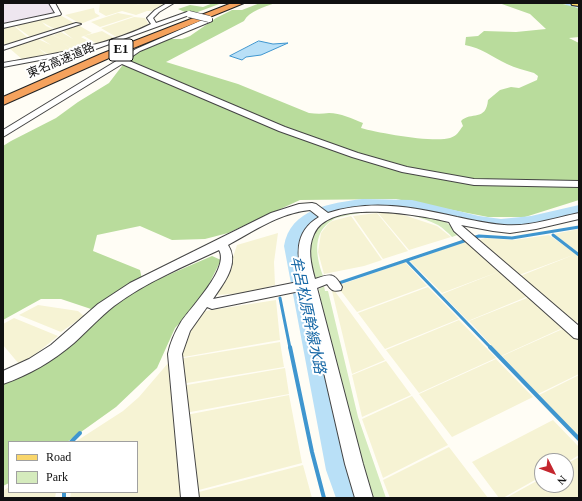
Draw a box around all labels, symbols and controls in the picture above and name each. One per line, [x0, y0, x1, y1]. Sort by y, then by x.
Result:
road number: E1 [109, 39, 133, 61]
street label: 東名高速道路 [25, 40, 97, 82]
water label: 牟呂松原幹線水路 [286, 254, 328, 376]
legend [8, 441, 138, 493]
text: Road [46, 450, 71, 464]
north arrow [534, 453, 574, 493]
text: Park [46, 470, 68, 484]
text: N [555, 473, 569, 487]

